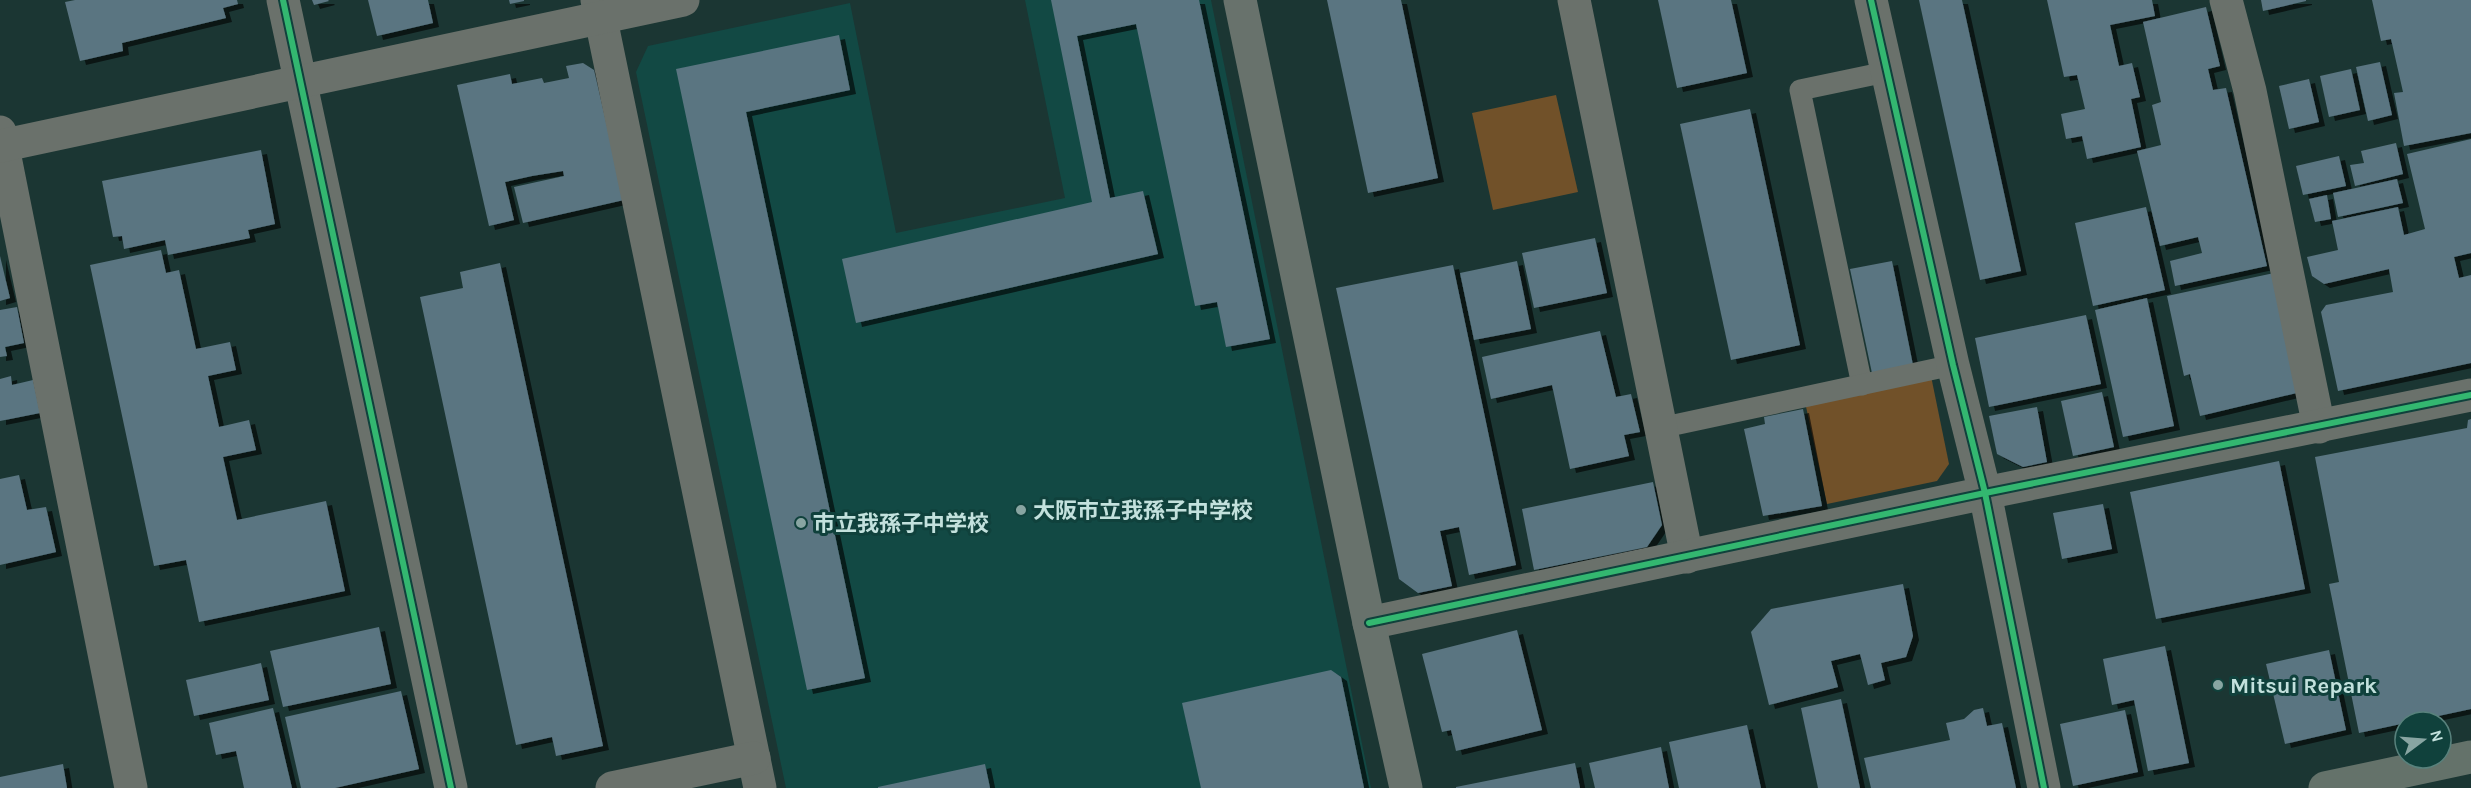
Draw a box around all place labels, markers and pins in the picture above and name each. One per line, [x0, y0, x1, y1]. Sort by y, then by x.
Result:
place label: 大阪市立我孫子中学校 [1033, 498, 1253, 524]
marker: 大阪市立我孫子中学校 [1014, 503, 1028, 517]
place label: 市立我孫子中学校 [813, 511, 989, 537]
marker: 市立我孫子中学校 [794, 516, 808, 530]
place label: Mitsui Repark [2230, 673, 2377, 699]
marker: Mitsui Repark [2211, 678, 2225, 692]

